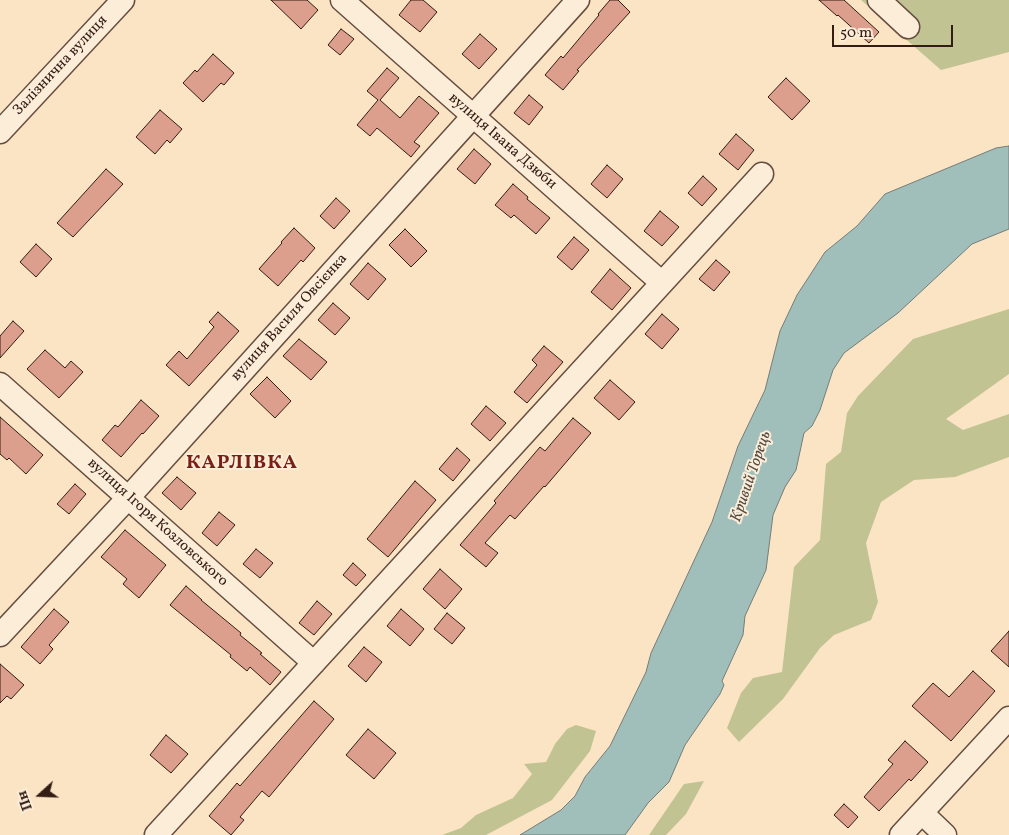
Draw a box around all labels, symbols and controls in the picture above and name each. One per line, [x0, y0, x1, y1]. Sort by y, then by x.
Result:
street label: Залізнична вулиця [10, 12, 112, 120]
scale bar [834, 15, 955, 47]
text: 50 m [840, 23, 872, 44]
street label: вулиця Івана Дзюби [444, 90, 560, 194]
street label: вулиця Василя Овсієнка [228, 251, 352, 385]
water label: Кривий Торець [727, 429, 777, 525]
district label: КАРЛІВКА [185, 452, 299, 476]
street label: вулиця Ігоря Козловського [83, 455, 231, 591]
north arrow [15, 770, 65, 820]
text: Пн [13, 788, 38, 813]

